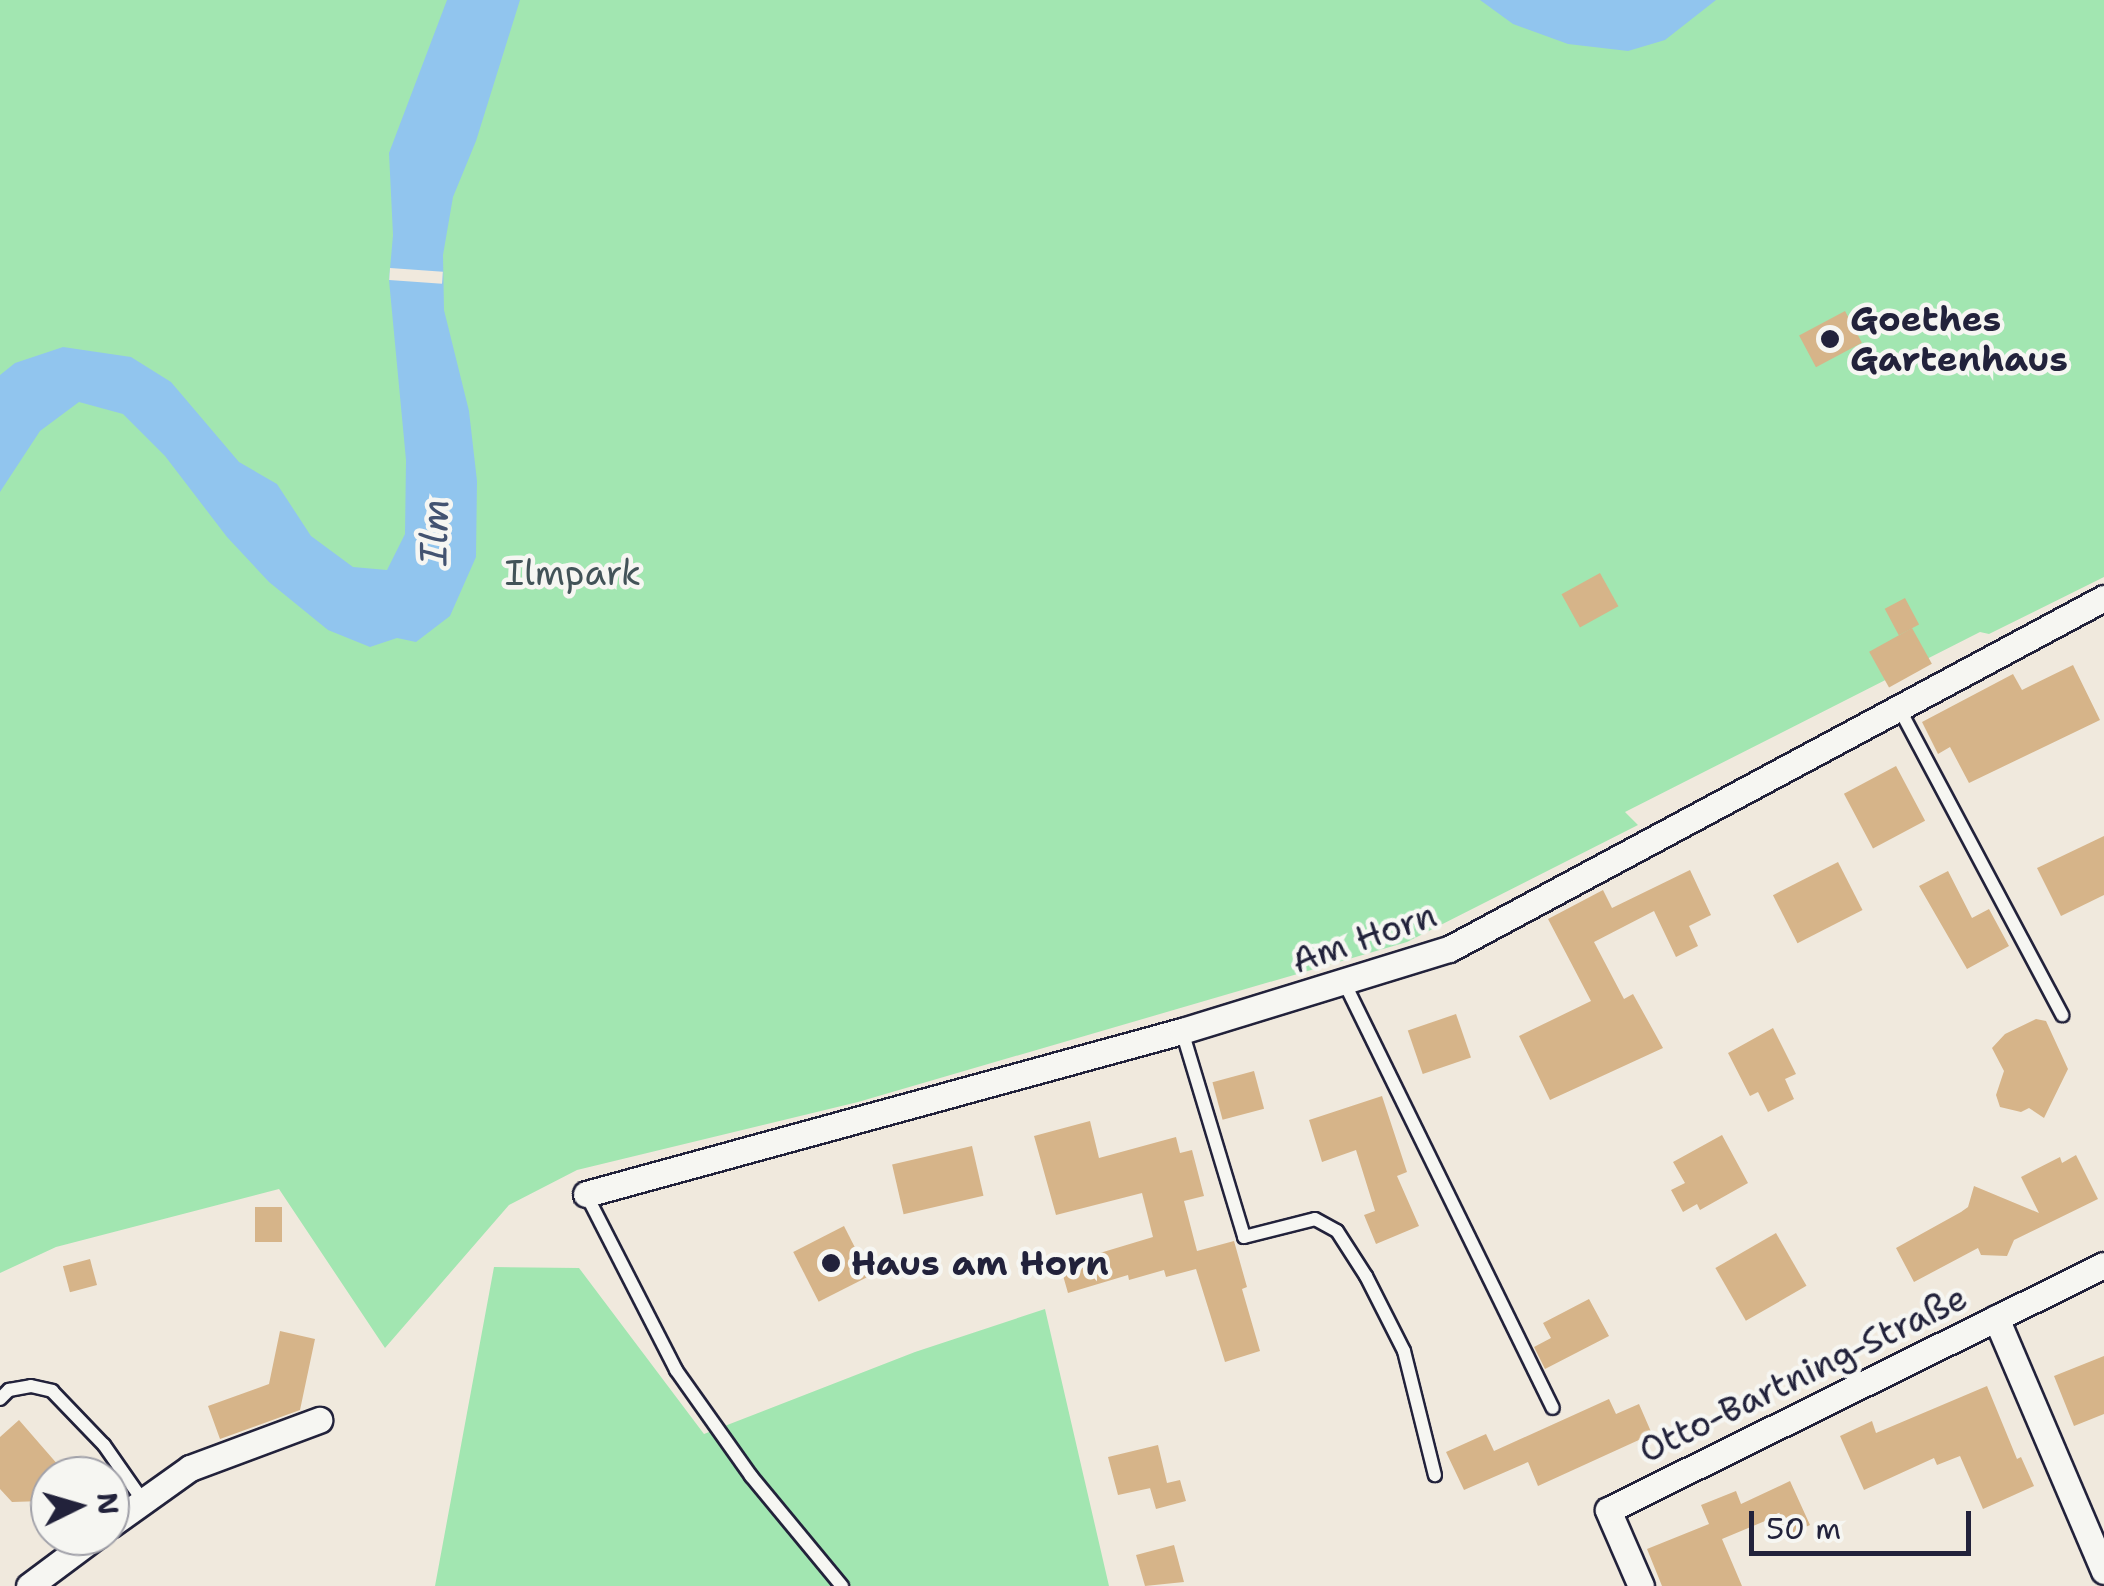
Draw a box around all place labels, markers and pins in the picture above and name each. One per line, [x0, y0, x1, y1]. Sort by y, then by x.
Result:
place label: Goethes Gartenhaus [1850, 298, 2068, 380]
marker: Goethes Gartenhaus [1819, 328, 1841, 350]
place label: Haus am Horn [851, 1242, 1109, 1284]
marker: Haus am Horn [820, 1252, 842, 1274]

